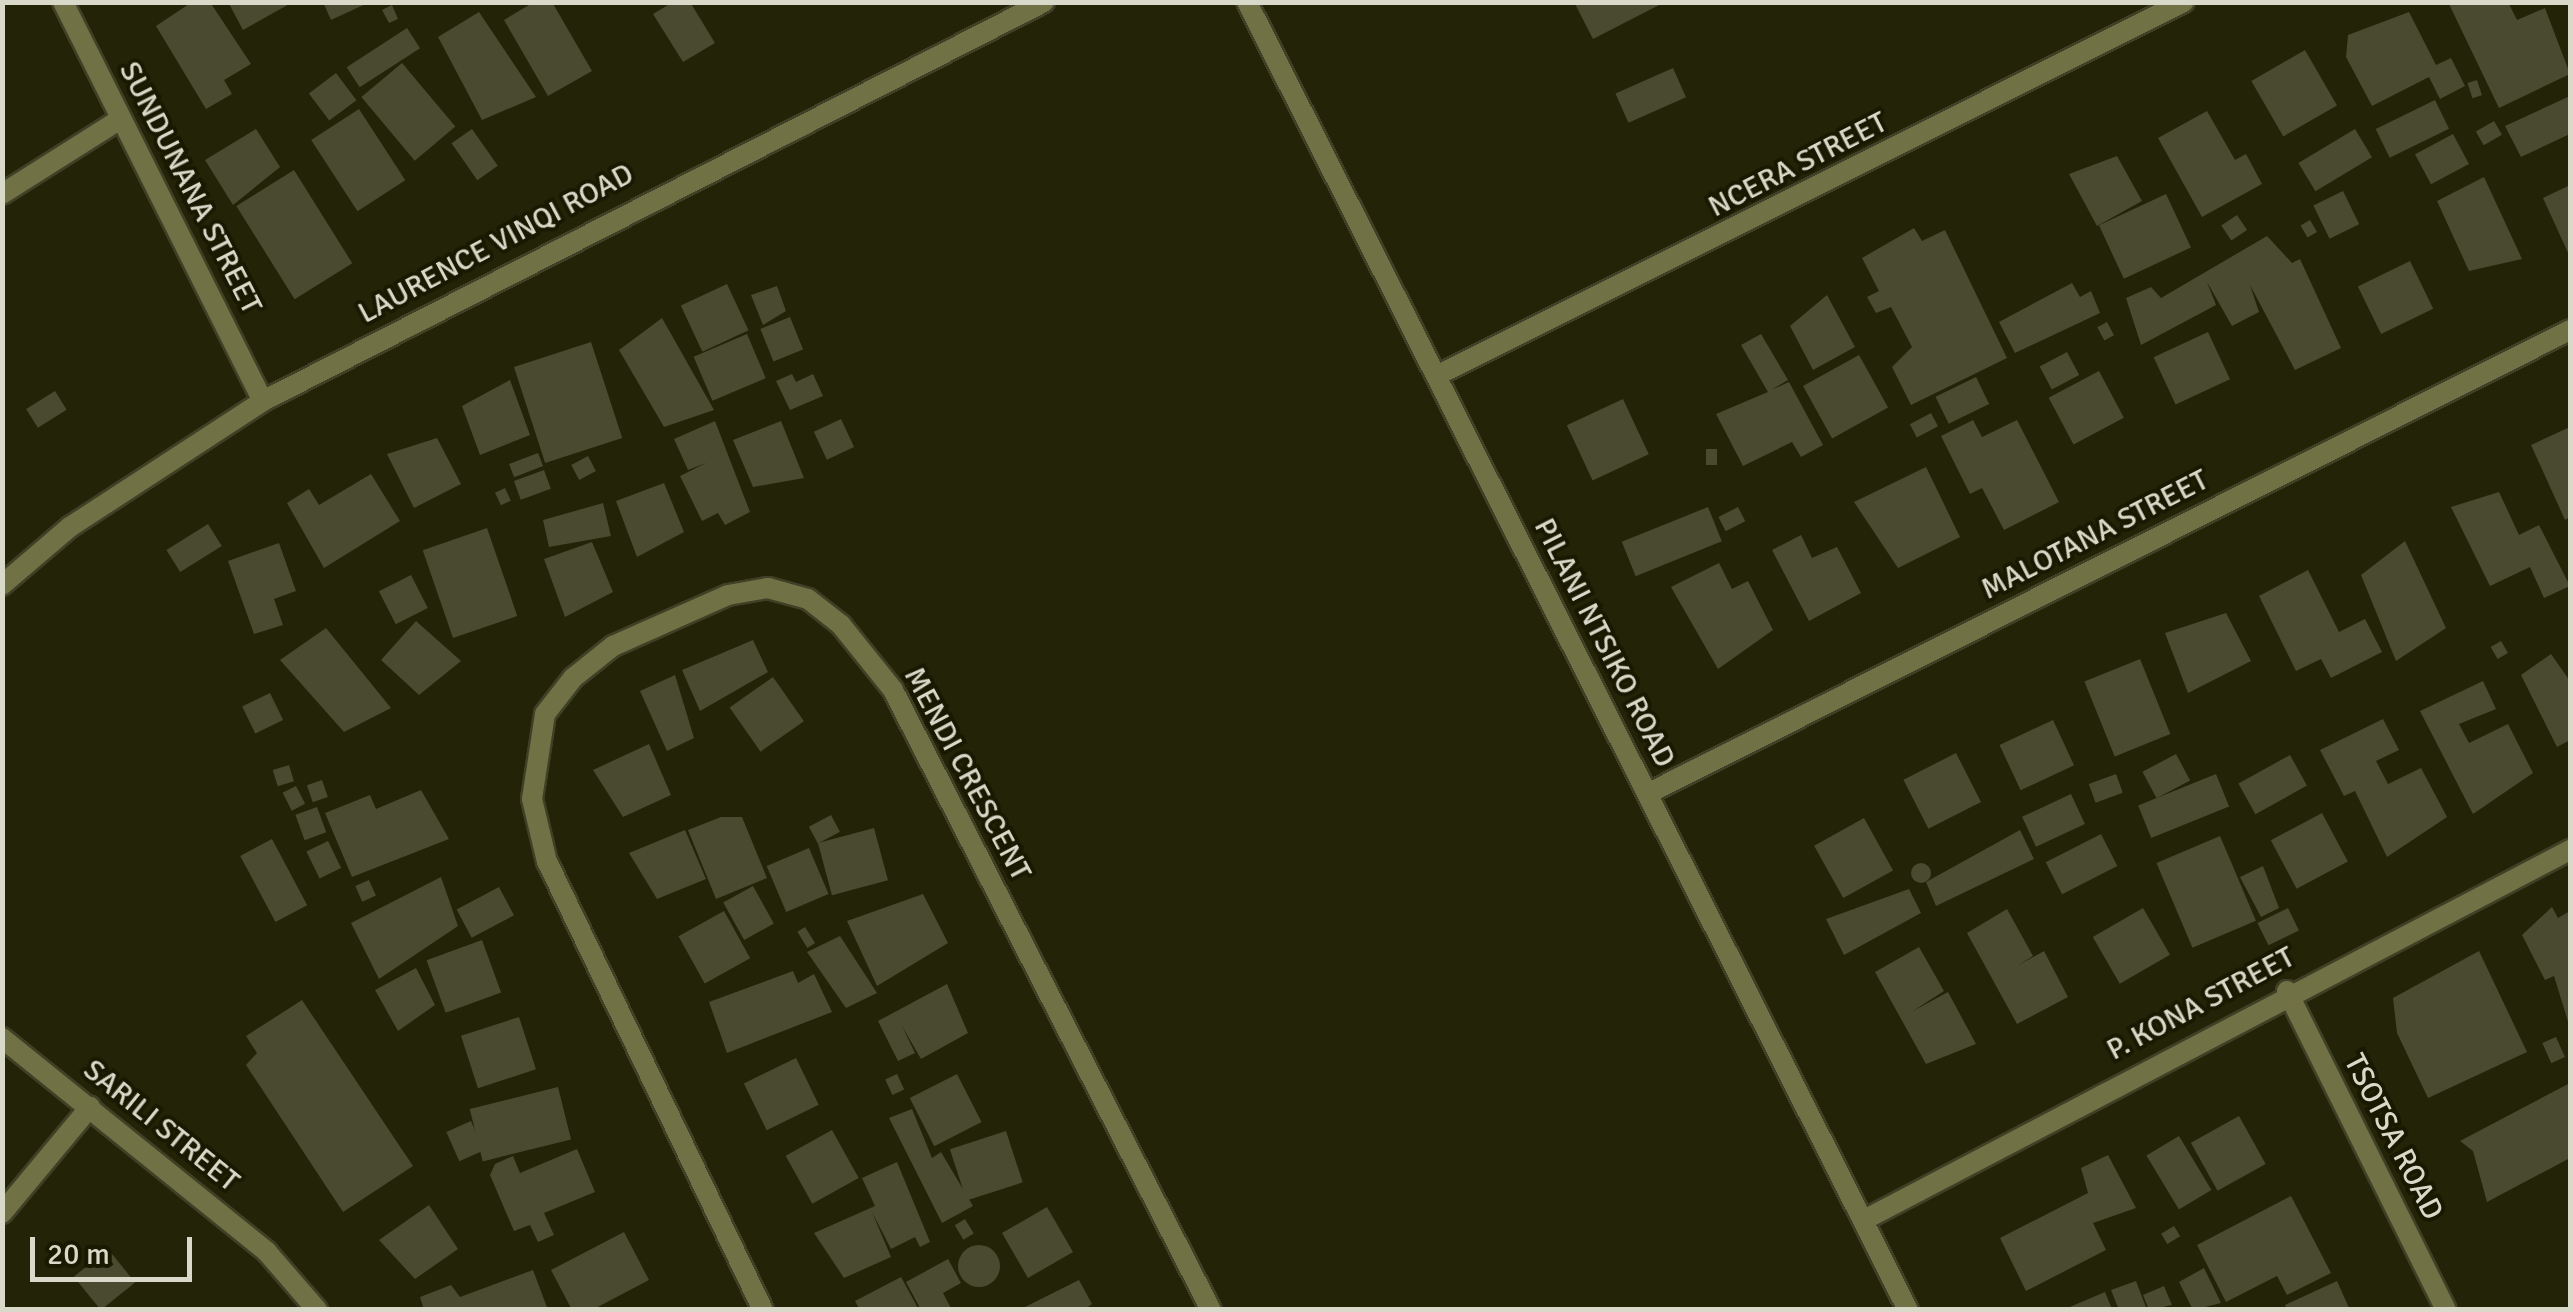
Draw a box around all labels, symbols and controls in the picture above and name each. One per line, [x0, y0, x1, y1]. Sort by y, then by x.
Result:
street label: SUNDUNANA STREET [111, 56, 269, 320]
street label: NCERA STREET [1703, 105, 1893, 225]
street label: LAURENCE VINQI ROAD [352, 156, 640, 332]
street label: MALOTANA STREET [1975, 462, 2215, 608]
street label: PILANI NTSIKO ROAD [1526, 512, 1682, 774]
street label: MENDI CRESCENT [896, 661, 1038, 887]
street label: P. KONA STREET [2101, 939, 2301, 1069]
street label: TSOTSA ROAD [2336, 1048, 2450, 1226]
street label: SARILI STREET [76, 1052, 246, 1200]
scale bar [35, 1217, 198, 1279]
text: 20 m [47, 1236, 110, 1273]

